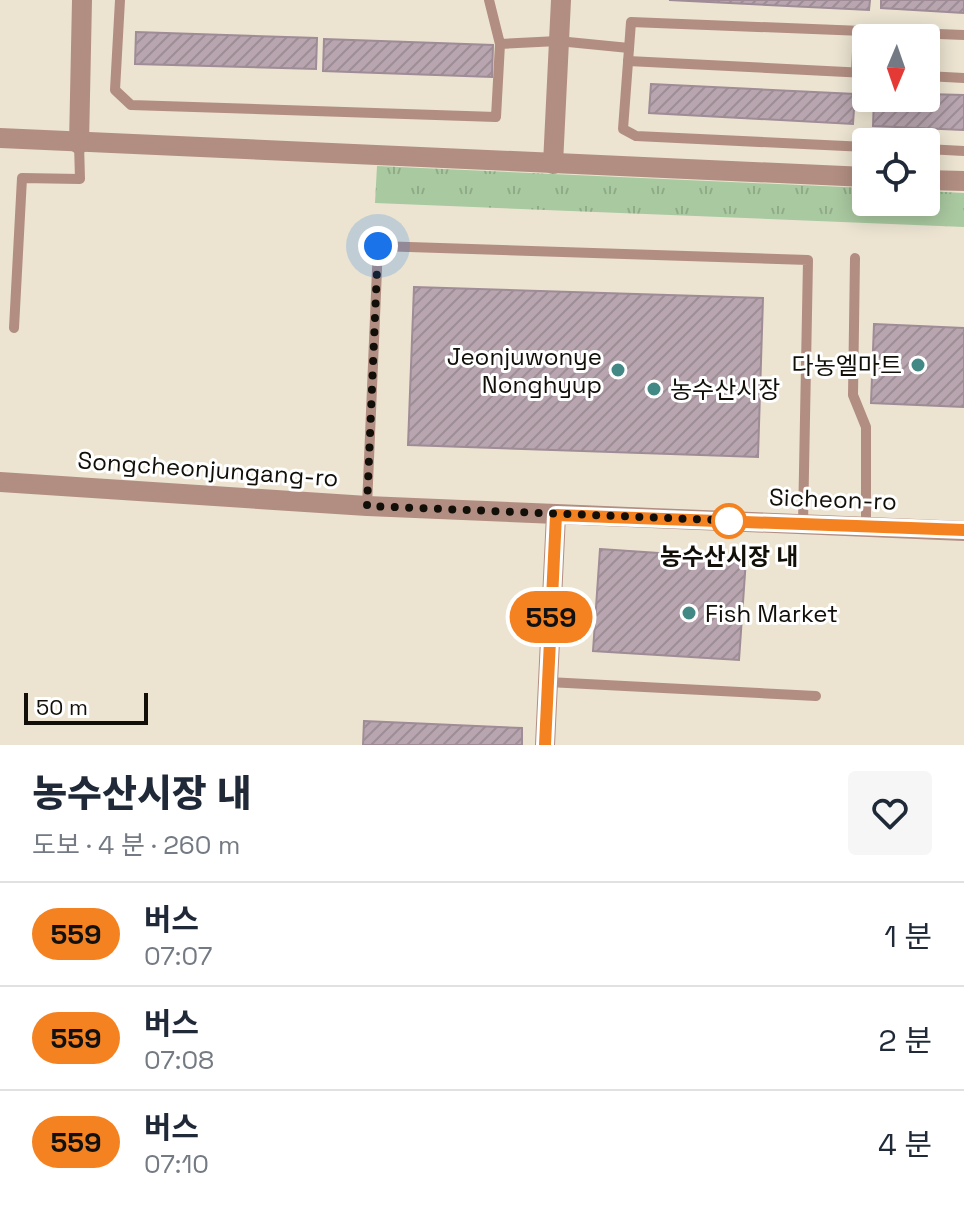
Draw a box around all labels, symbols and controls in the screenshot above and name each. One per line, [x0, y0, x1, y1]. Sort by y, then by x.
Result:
north arrow [852, 24, 940, 112]
map controls [852, 24, 940, 216]
button: locate [852, 128, 940, 216]
your location [358, 226, 398, 266]
place label: Jeonjuwonye Nonghyup [447, 341, 602, 400]
place label: 다농엘마트 [792, 350, 902, 381]
marker: 다농엘마트 [909, 356, 927, 374]
marker: Jeonjuwonye Nonghyup [609, 361, 627, 379]
place label: 농수산시장 [670, 374, 780, 405]
marker: 농수산시장 [645, 380, 663, 398]
street label: Songcheonjungang-ro [76, 444, 340, 494]
street label: Sicheon-ro [769, 481, 897, 517]
marker: 농수산시장 내 [712, 504, 746, 538]
place label: 농수산시장 내 [660, 541, 798, 572]
line badge: 559 [505, 591, 597, 643]
place label: Fish Market [705, 598, 838, 629]
text: 559 [526, 599, 576, 635]
marker: Fish Market [680, 604, 698, 622]
scale bar [24, 689, 148, 725]
text: 50 m [36, 693, 88, 721]
text: 농수산시장 내 [32, 770, 251, 818]
button: heart [848, 771, 932, 855]
text: 도보 · 4 분 · 260 m [32, 828, 240, 862]
text: 버스 [144, 900, 199, 939]
text: 559 [51, 916, 101, 952]
text: 1 분 [884, 917, 932, 956]
text: 07:07 [144, 939, 212, 973]
text: 버스 [144, 1004, 199, 1043]
text: 559 [51, 1020, 101, 1056]
text: 2 분 [879, 1021, 932, 1060]
text: 07:08 [144, 1043, 214, 1077]
text: 버스 [144, 1108, 199, 1147]
text: 559 [51, 1124, 101, 1160]
text: 4 분 [878, 1125, 932, 1164]
text: 07:10 [144, 1147, 209, 1181]

